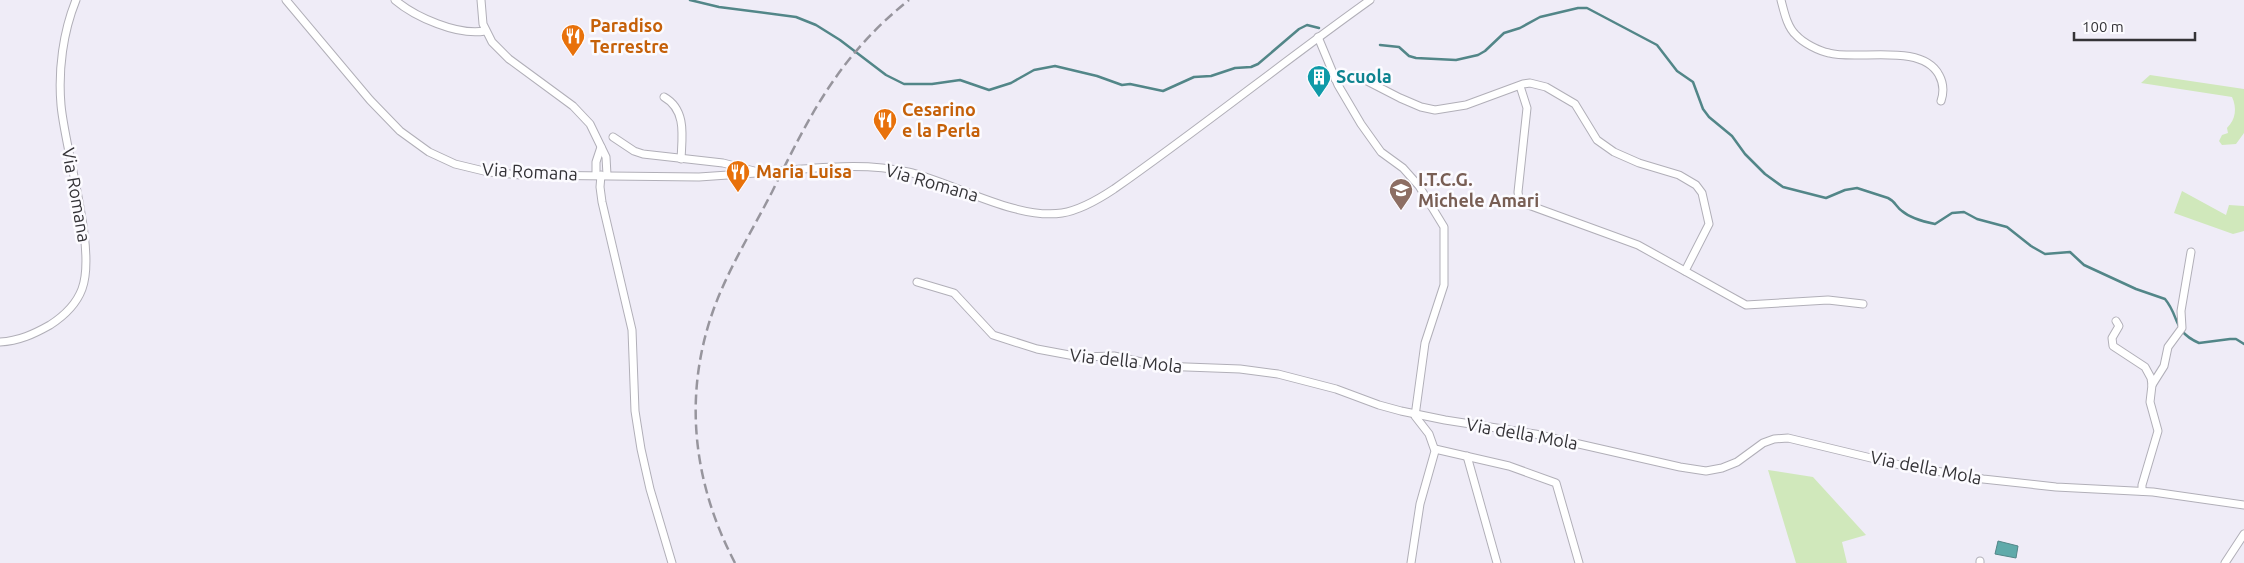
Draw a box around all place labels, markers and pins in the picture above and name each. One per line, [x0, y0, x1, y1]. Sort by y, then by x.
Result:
place label: Paradiso Terrestre [590, 15, 669, 56]
restaurant icon: Paradiso Terrestre [560, 23, 586, 57]
building icon: Scuola [1306, 64, 1332, 98]
place label: Scuola [1336, 66, 1392, 86]
place label: Cesarino e la Perla [902, 99, 981, 140]
restaurant icon: Cesarino e la Perla [872, 107, 898, 141]
restaurant icon: Maria Luisa [725, 159, 751, 193]
place label: Maria Luisa [756, 161, 852, 181]
place label: I.T.C.G. Michele Amari [1418, 169, 1539, 210]
school or university icon: I.T.C.G. Michele Amari [1388, 177, 1414, 211]

